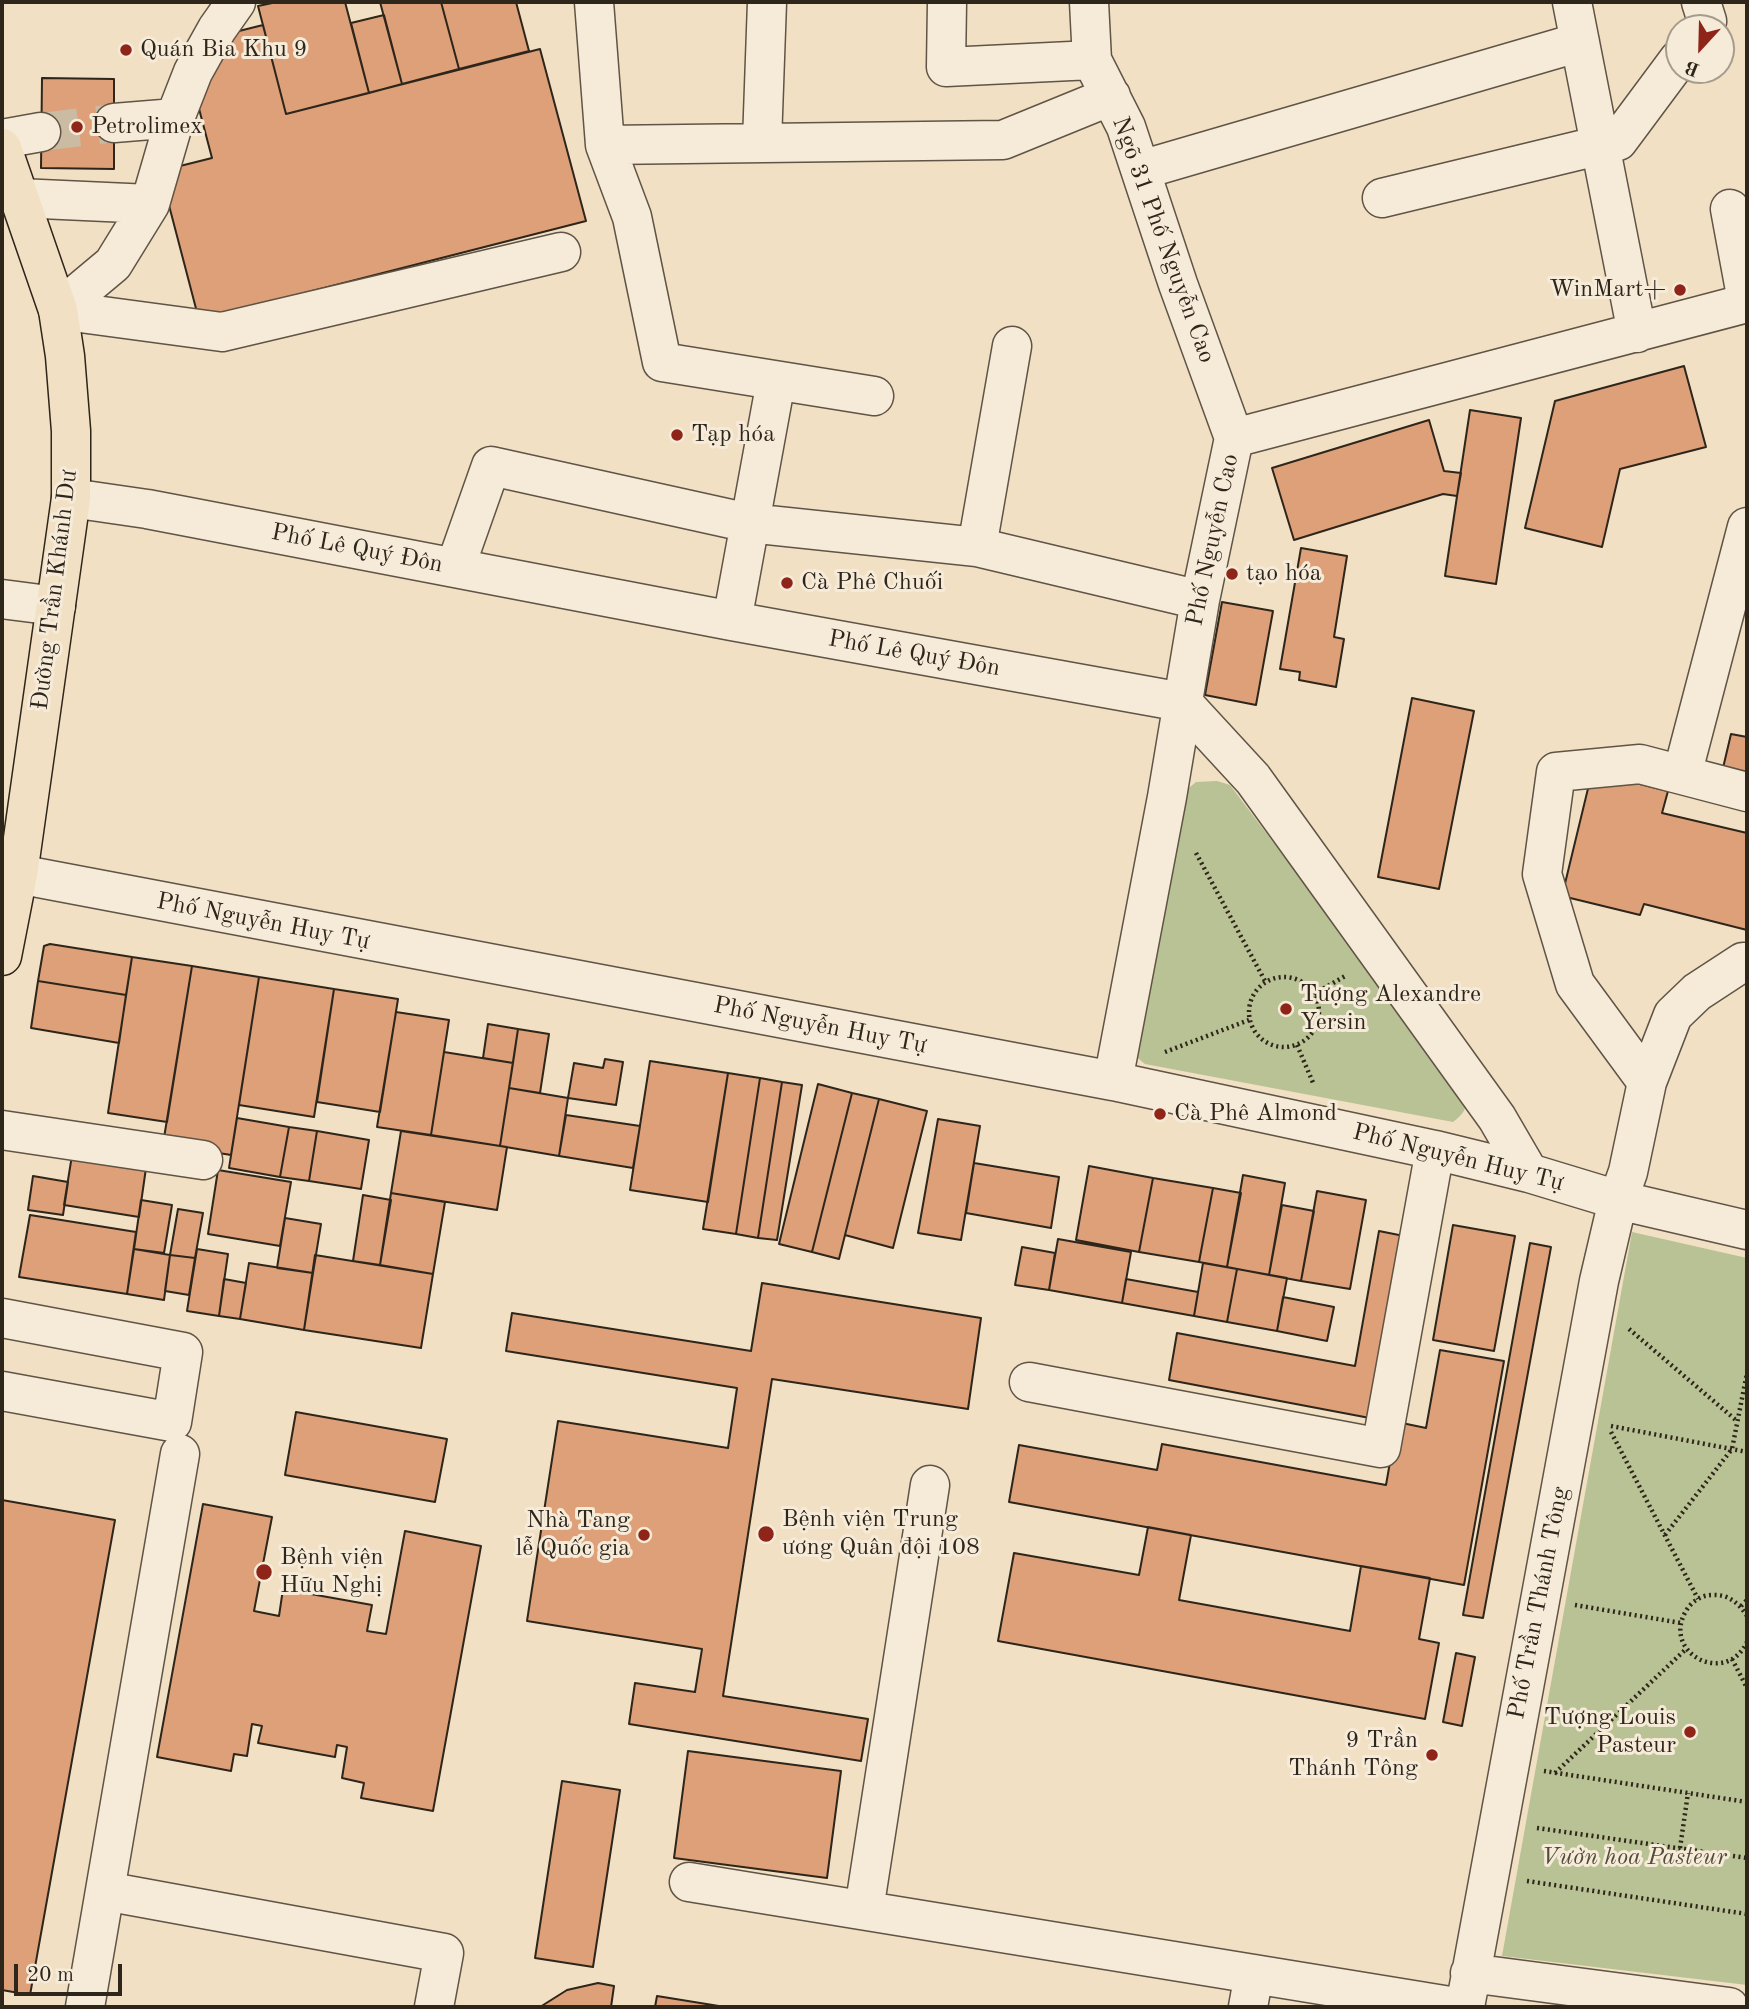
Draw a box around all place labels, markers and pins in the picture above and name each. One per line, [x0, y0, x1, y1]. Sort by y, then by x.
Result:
place label: Quán Bia Khu 9 [140, 36, 307, 64]
marker: Quán Bia Khu 9 [118, 42, 134, 58]
place label: Petrolimex [91, 113, 203, 141]
marker: Petrolimex [69, 119, 85, 135]
place label: WinMart+ [1549, 276, 1666, 304]
marker: WinMart+ [1672, 282, 1688, 298]
place label: Tạp hóa [691, 421, 775, 449]
marker: Tạp hóa [669, 427, 685, 443]
place label: tạo hóa [1246, 560, 1322, 588]
marker: tạo hóa [1224, 566, 1240, 582]
place label: Cà Phê Chuối [801, 569, 943, 597]
marker: Cà Phê Chuối [779, 575, 795, 591]
place label: Tượng Alexandre Yersin [1300, 981, 1481, 1037]
marker: Tượng Alexandre Yersin [1278, 1001, 1294, 1017]
place label: Cà Phê Almond [1174, 1100, 1337, 1128]
marker: Cà Phê Almond [1152, 1106, 1168, 1122]
place label: Bệnh viện Trung ương Quân đội 108 [782, 1506, 980, 1562]
place label: Nhà Tang lễ Quốc gia [516, 1507, 630, 1563]
marker: Bệnh viện Trung ương Quân đội 108 [756, 1524, 776, 1544]
marker: Nhà Tang lễ Quốc gia [636, 1527, 652, 1543]
place label: Bệnh viện Hữu Nghị [280, 1544, 384, 1600]
marker: Bệnh viện Hữu Nghị [254, 1562, 274, 1582]
place label: Tượng Louis Pasteur [1544, 1704, 1676, 1760]
marker: Tượng Louis Pasteur [1682, 1724, 1698, 1740]
place label: 9 Trần Thánh Tông [1288, 1727, 1418, 1783]
marker: 9 Trần Thánh Tông [1424, 1747, 1440, 1763]

